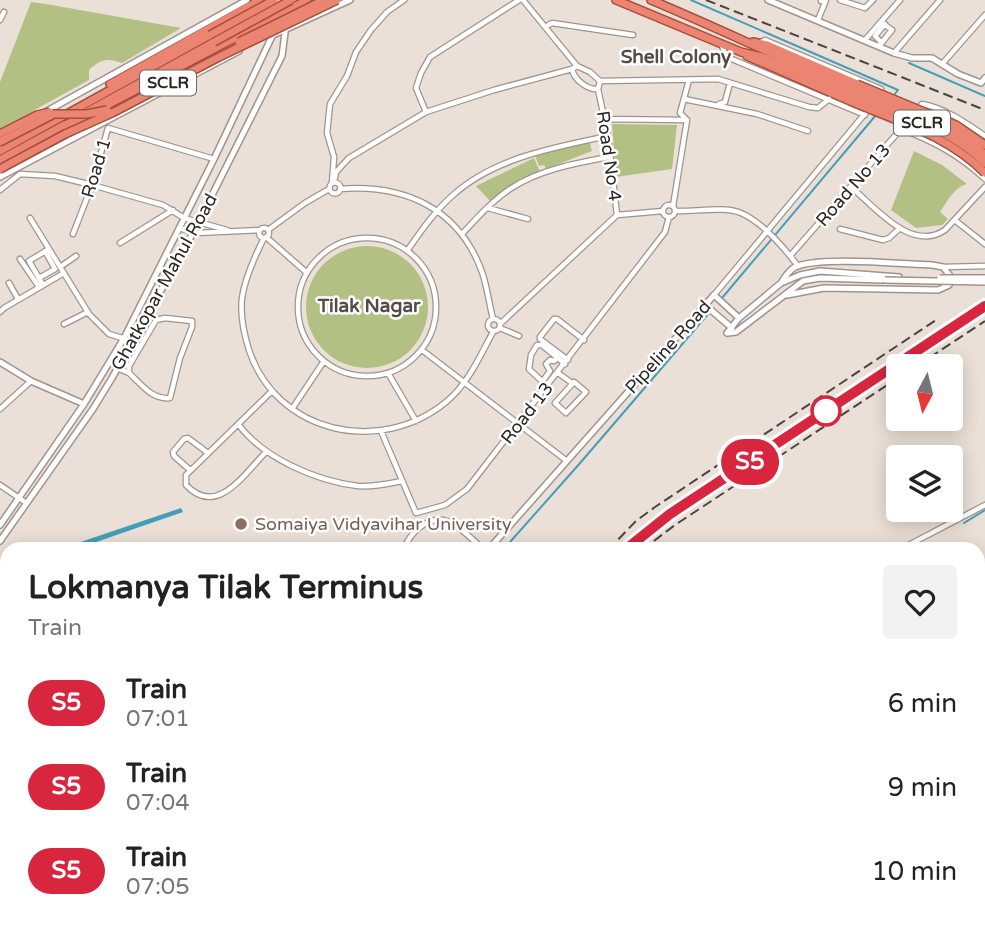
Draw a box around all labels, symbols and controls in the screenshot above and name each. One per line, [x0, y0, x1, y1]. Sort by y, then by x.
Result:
district label: Shell Colony [621, 46, 732, 69]
road number: SCLR [140, 71, 196, 96]
street label: Road No 4 [592, 109, 626, 203]
road number: SCLR [894, 111, 950, 136]
street label: Road 1 [77, 136, 115, 200]
street label: Road No 13 [811, 139, 895, 231]
street label: Ghatkopar Mahul Road [106, 190, 222, 374]
district label: Tilak Nagar [317, 295, 421, 318]
street label: Pipeline Road [620, 296, 716, 398]
north arrow [886, 354, 962, 430]
map controls [886, 354, 963, 522]
street label: Road 13 [496, 378, 558, 448]
unlabelled marker [811, 396, 841, 426]
line badge: S5 [718, 439, 782, 485]
button: layers [886, 445, 963, 522]
text: S5 [735, 447, 765, 476]
place label: Somaiya Vidyavihar University [255, 513, 512, 535]
marker: Somaiya Vidyavihar University [233, 516, 249, 532]
button: heart [883, 565, 957, 639]
text: Lokmanya Tilak Terminus [28, 568, 423, 607]
text: Train [28, 614, 82, 642]
text: Train [126, 674, 187, 705]
text: S5 [52, 688, 81, 717]
text: 6 min [888, 688, 957, 719]
text: 07:01 [126, 705, 190, 733]
text: Train [126, 758, 187, 789]
text: S5 [52, 772, 81, 801]
text: 9 min [888, 772, 957, 803]
text: 07:04 [126, 789, 190, 817]
text: Train [126, 842, 187, 873]
text: S5 [52, 856, 81, 885]
text: 10 min [871, 856, 957, 887]
text: 07:05 [126, 873, 190, 901]

